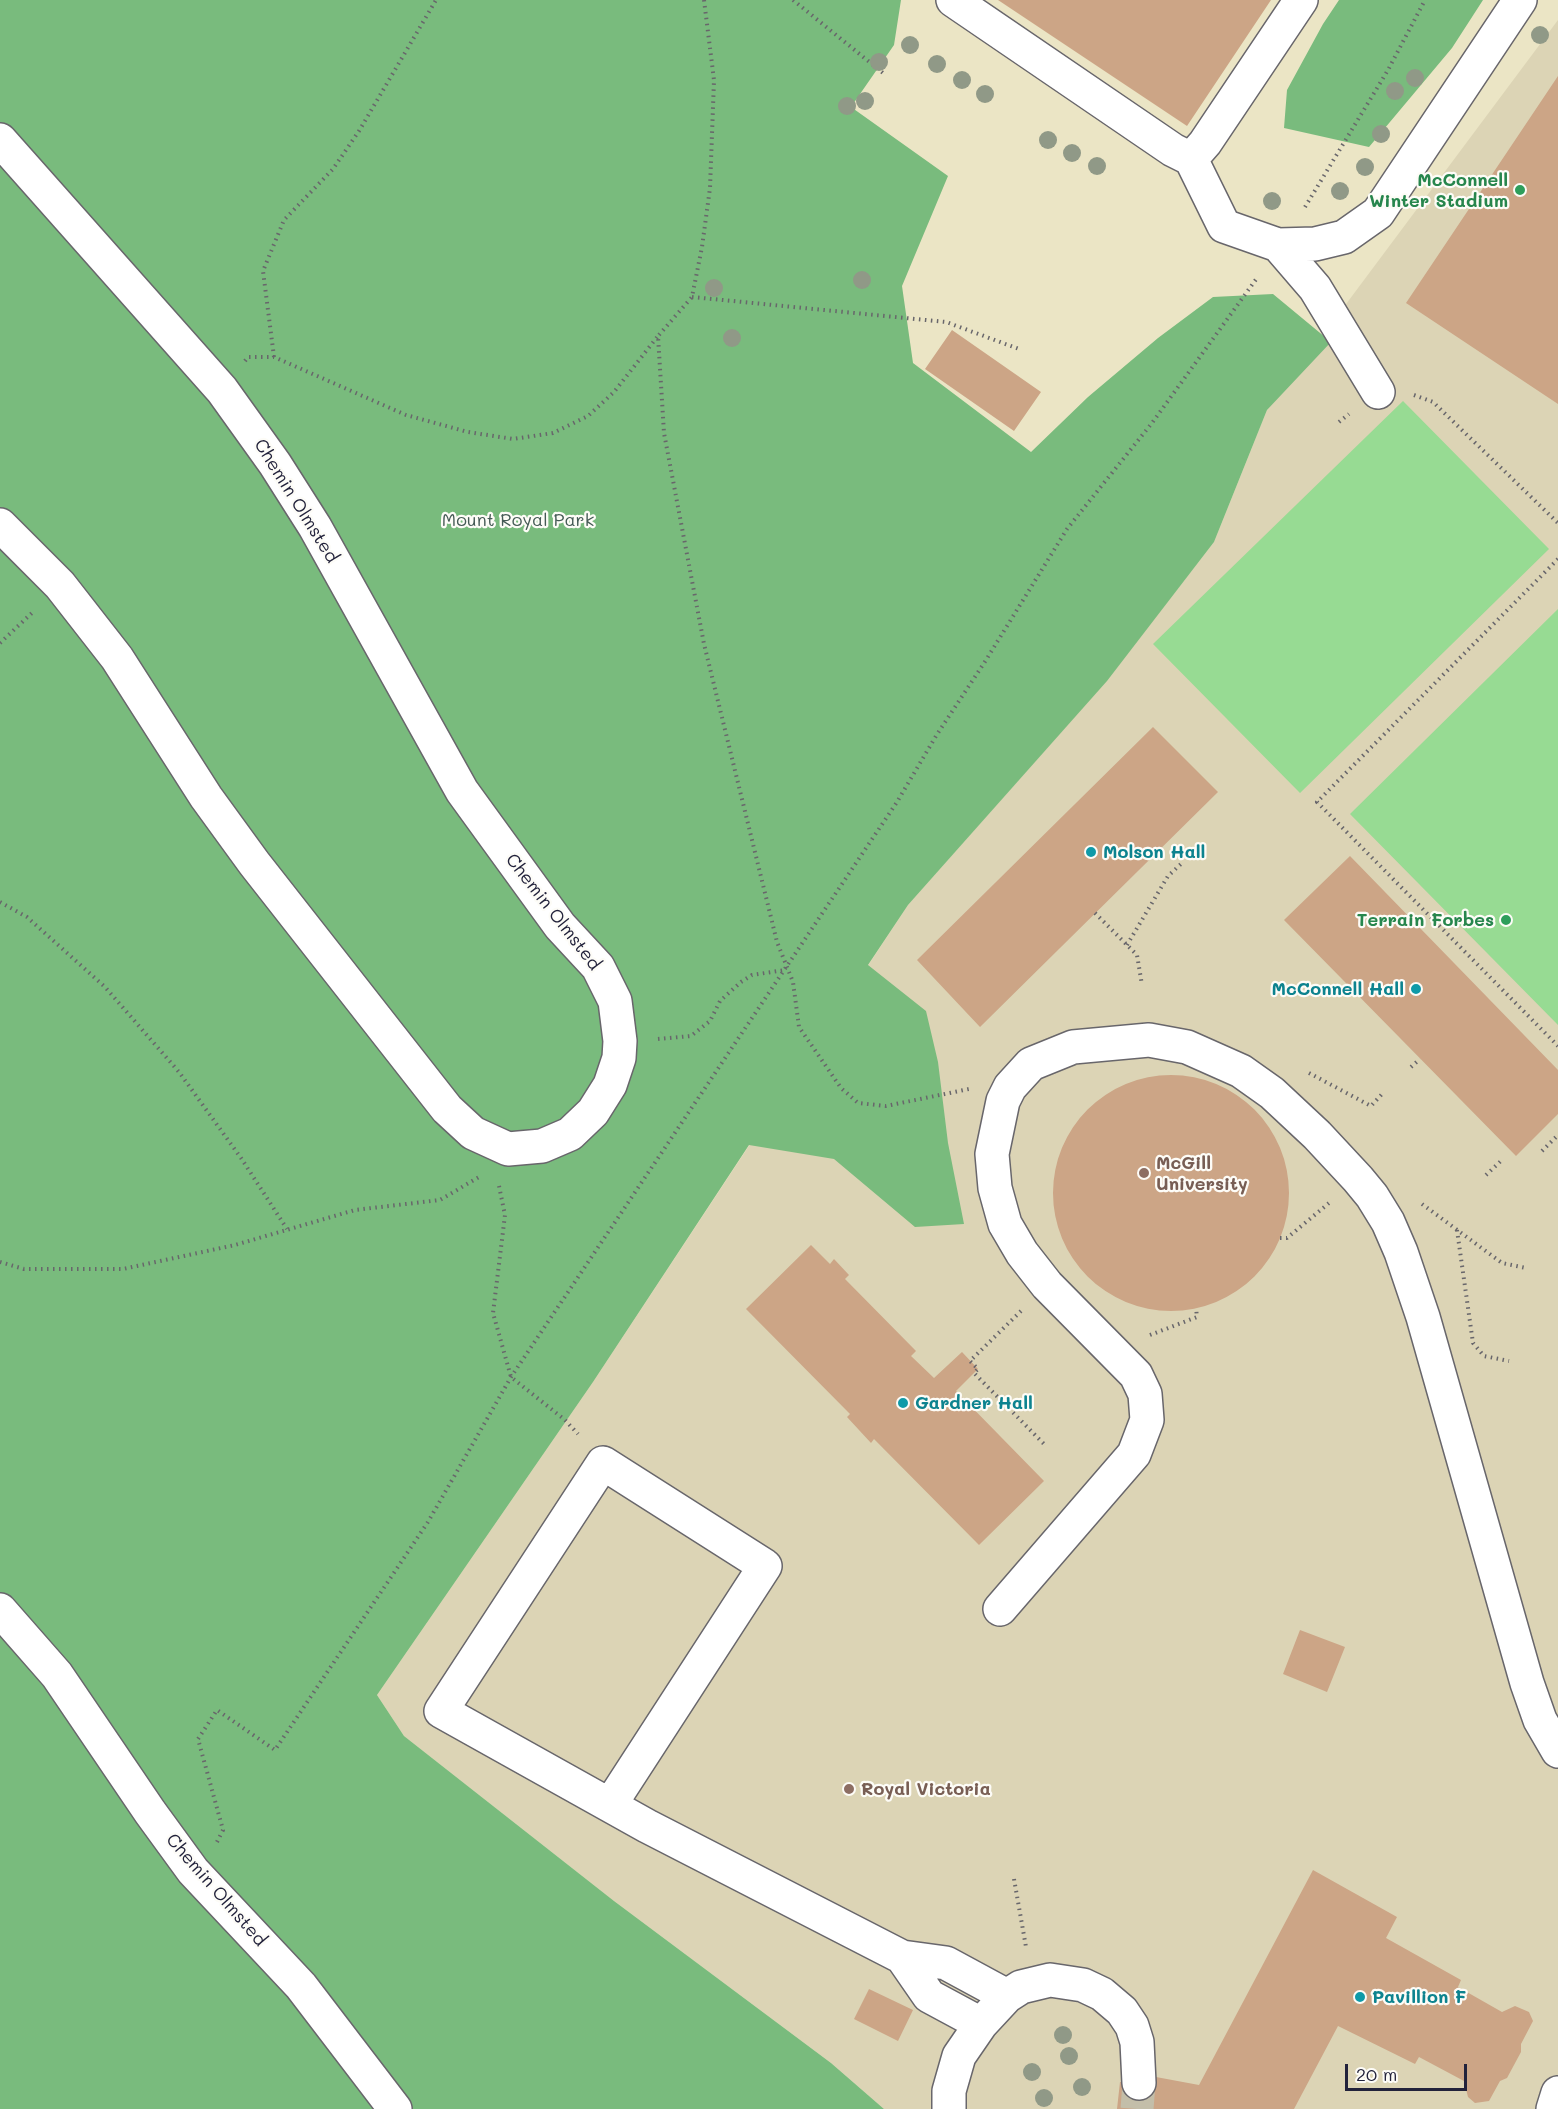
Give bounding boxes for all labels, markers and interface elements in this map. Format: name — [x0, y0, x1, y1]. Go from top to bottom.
place label: McConnell Winter Stadium — [1369, 169, 1508, 212]
marker: McConnell Winter Stadium — [1513, 183, 1527, 197]
street label: Chemin Olmsted — [249, 435, 343, 567]
park label: Mount Royal Park — [442, 509, 594, 531]
place label: Molson Hall — [1103, 841, 1205, 863]
marker: Molson Hall — [1084, 845, 1098, 859]
street label: Chemin Olmsted — [501, 849, 605, 975]
place label: Terrain Forbes — [1357, 909, 1494, 931]
marker: Terrain Forbes — [1499, 913, 1513, 927]
place label: McConnell Hall — [1272, 978, 1404, 1000]
marker: McConnell Hall — [1409, 982, 1423, 996]
place label: McGill University — [1156, 1152, 1248, 1194]
marker: McGill University — [1137, 1166, 1151, 1180]
place label: Gardner Hall — [915, 1392, 1033, 1414]
marker: Gardner Hall — [896, 1396, 910, 1410]
place label: Royal Victoria — [861, 1778, 991, 1800]
marker: Royal Victoria — [842, 1782, 856, 1796]
street label: Chemin Olmsted — [161, 1829, 271, 1951]
place label: Pavillion F — [1372, 1986, 1466, 2008]
marker: Pavillion F — [1353, 1990, 1367, 2004]
scale bar — [1348, 2052, 1470, 2090]
text: 20 m — [1356, 2062, 1397, 2086]

